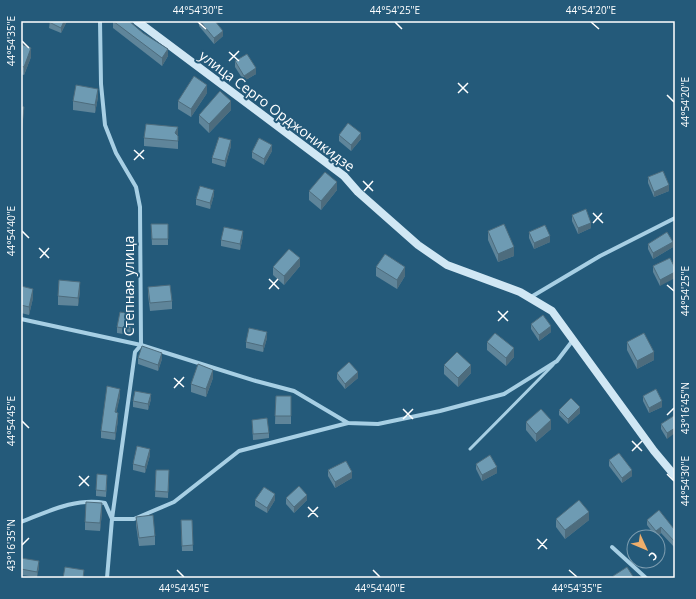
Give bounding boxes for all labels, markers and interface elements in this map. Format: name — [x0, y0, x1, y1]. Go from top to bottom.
text: 44°54'30"E — [173, 3, 223, 17]
text: 44°54'25"E — [370, 3, 420, 17]
text: 44°54'20"E — [566, 3, 616, 17]
text: 44°54'35"E — [4, 16, 18, 66]
street label: улица Серго Орджоникидзе — [196, 46, 359, 176]
text: 44°54'20"E — [678, 77, 692, 127]
text: 44°54'40"E — [4, 206, 18, 256]
street label: Степная улица — [119, 236, 138, 336]
text: 44°54'25"E — [678, 266, 692, 316]
text: 43°16'45"N — [678, 382, 692, 434]
text: 44°54'45"E — [4, 396, 18, 446]
text: 44°54'30"E — [678, 456, 692, 506]
text: 43°16'35"N — [4, 519, 18, 571]
north arrow — [626, 529, 666, 569]
text: С — [646, 549, 661, 564]
text: 44°54'45"E — [159, 581, 209, 595]
text: 44°54'40"E — [355, 581, 405, 595]
text: 44°54'35"E — [552, 581, 602, 595]

